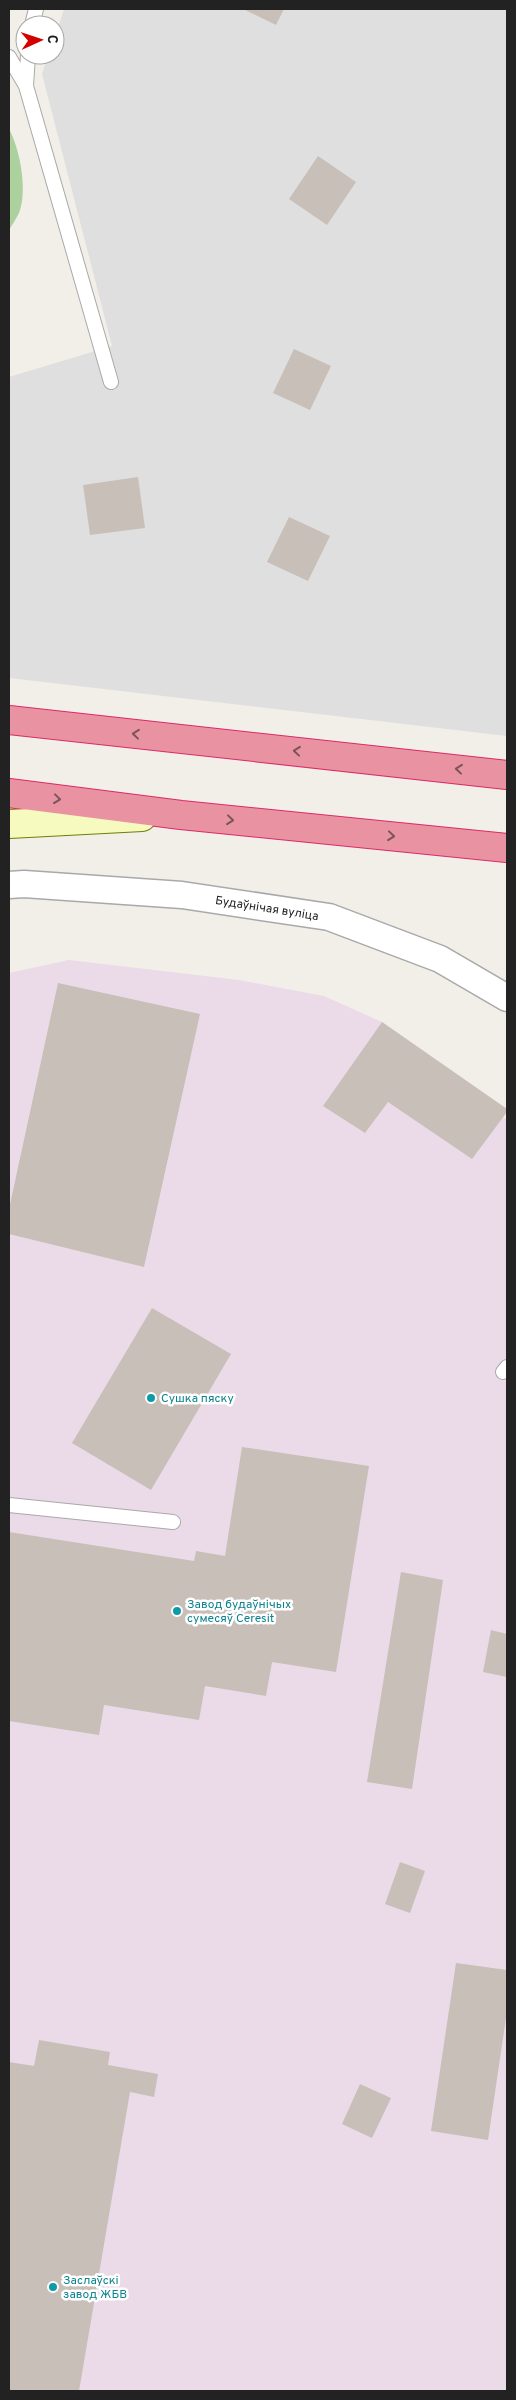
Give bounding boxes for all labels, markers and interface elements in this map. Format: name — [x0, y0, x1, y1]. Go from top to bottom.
north arrow — [15, 15, 65, 65]
text: С — [43, 34, 60, 44]
one-way arrow — [131, 729, 139, 740]
one-way arrow — [293, 746, 301, 757]
one-way arrow — [454, 764, 462, 775]
one-way arrow — [53, 793, 61, 804]
one-way arrow — [226, 814, 234, 825]
one-way arrow — [388, 830, 396, 841]
street label: Будаўнічая вуліца — [214, 893, 320, 925]
place label: Сушка пяску — [161, 1391, 234, 1407]
marker: Сушка пяску — [145, 1392, 157, 1404]
place label: Завод будаўнічых сумесяў Ceresit — [187, 1597, 291, 1627]
marker: Завод будаўнічых сумесяў Ceresit — [171, 1605, 183, 1617]
place label: Заслаўскі завод ЖБВ — [63, 2273, 127, 2303]
marker: Заслаўскі завод ЖБВ — [47, 2281, 59, 2293]

